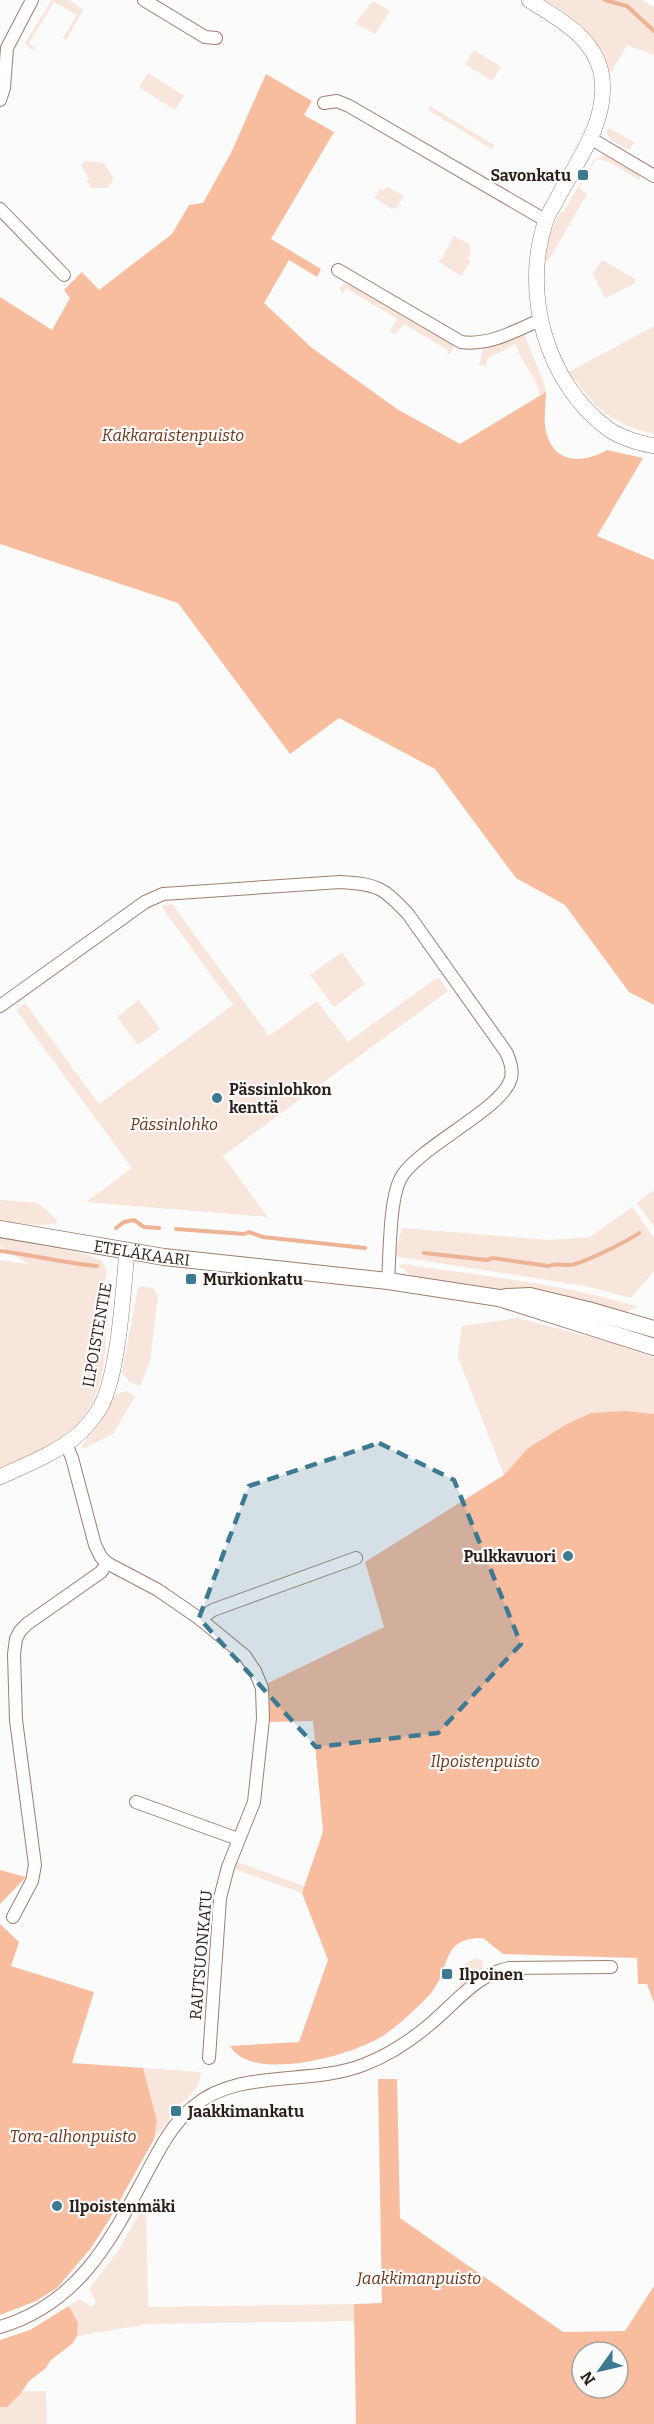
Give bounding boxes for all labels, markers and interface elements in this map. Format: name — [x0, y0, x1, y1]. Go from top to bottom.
place label: Savonkatu — [490, 166, 571, 185]
marker: Savonkatu — [576, 168, 590, 182]
park label: Kakkaraistenpuisto — [102, 426, 244, 445]
place label: Pässinlohkon kenttä — [229, 1080, 332, 1117]
marker: Pässinlohkon kenttä — [210, 1091, 224, 1105]
park label: Pässinlohko — [130, 1115, 218, 1134]
street label: ETELÄKAARI — [92, 1236, 191, 1269]
place label: Murkionkatu — [203, 1270, 303, 1289]
marker: Murkionkatu — [184, 1272, 198, 1286]
street label: ILPOISTENTIE — [78, 1281, 116, 1389]
place label: Pulkkavuori — [463, 1547, 556, 1566]
marker: Pulkkavuori — [561, 1549, 575, 1563]
park label: Ilpoistenpuisto — [430, 1752, 540, 1771]
street label: RAUTSUONKATU — [186, 1889, 216, 2021]
place label: Ilpoinen — [459, 1965, 524, 1984]
marker: Ilpoinen — [440, 1967, 454, 1981]
place label: Jaakkimankatu — [187, 2102, 304, 2121]
marker: Jaakkimankatu — [169, 2104, 183, 2118]
park label: Tora-alhonpuisto — [10, 2127, 136, 2146]
place label: Ilpoistenmäki — [69, 2197, 175, 2216]
marker: Ilpoistenmäki — [50, 2199, 64, 2213]
park label: Jaakkimanpuisto — [355, 2269, 481, 2288]
north arrow — [570, 2340, 630, 2400]
text: N — [577, 2368, 599, 2389]

